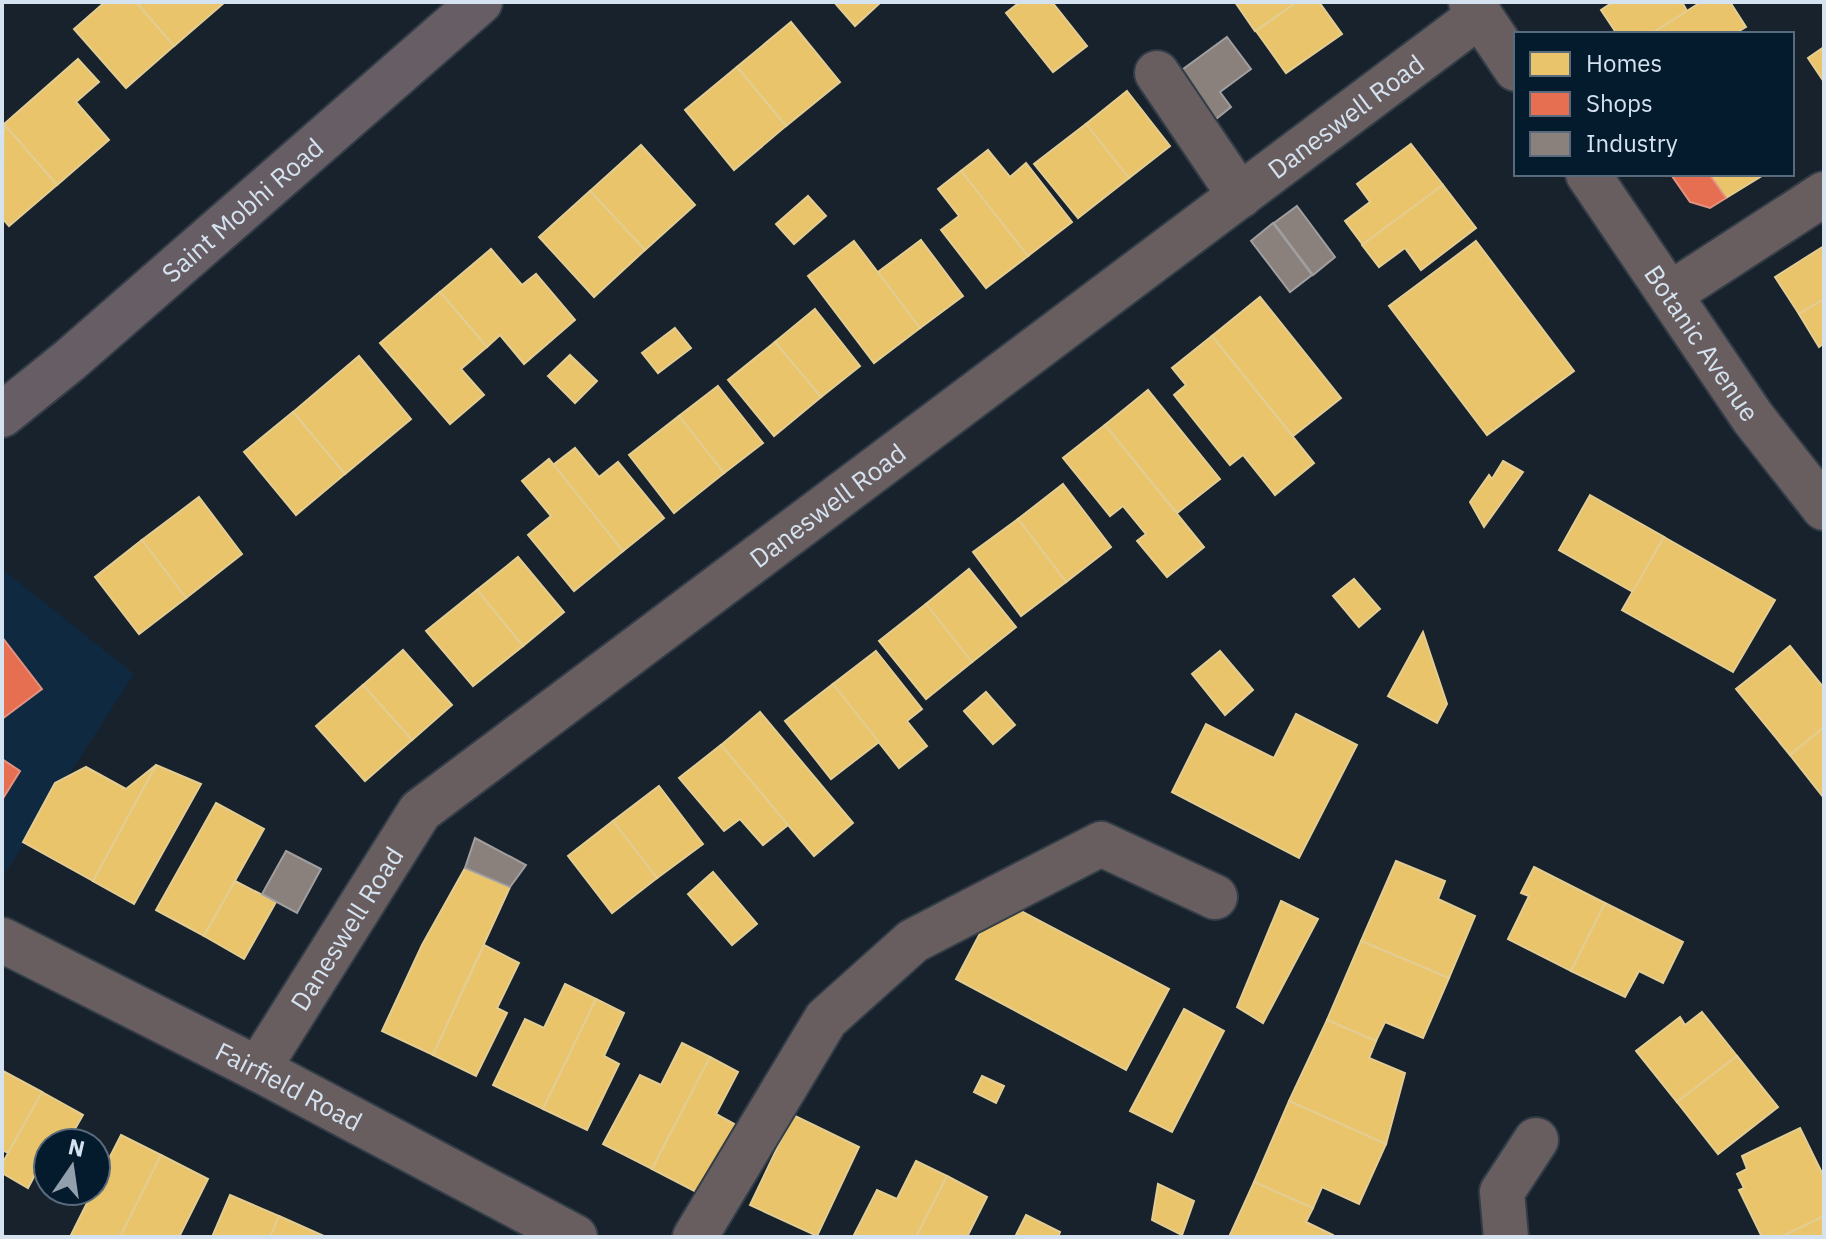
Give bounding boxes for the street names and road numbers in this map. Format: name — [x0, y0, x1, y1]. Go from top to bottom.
street label: Daneswell Road — [1261, 46, 1430, 186]
street label: Saint Mobhi Road — [154, 130, 330, 289]
street label: Botanic Avenue — [1637, 258, 1767, 428]
street label: Daneswell Road — [742, 435, 912, 575]
street label: Daneswell Road — [282, 840, 410, 1017]
street label: Fairfield Road — [210, 1034, 368, 1138]

